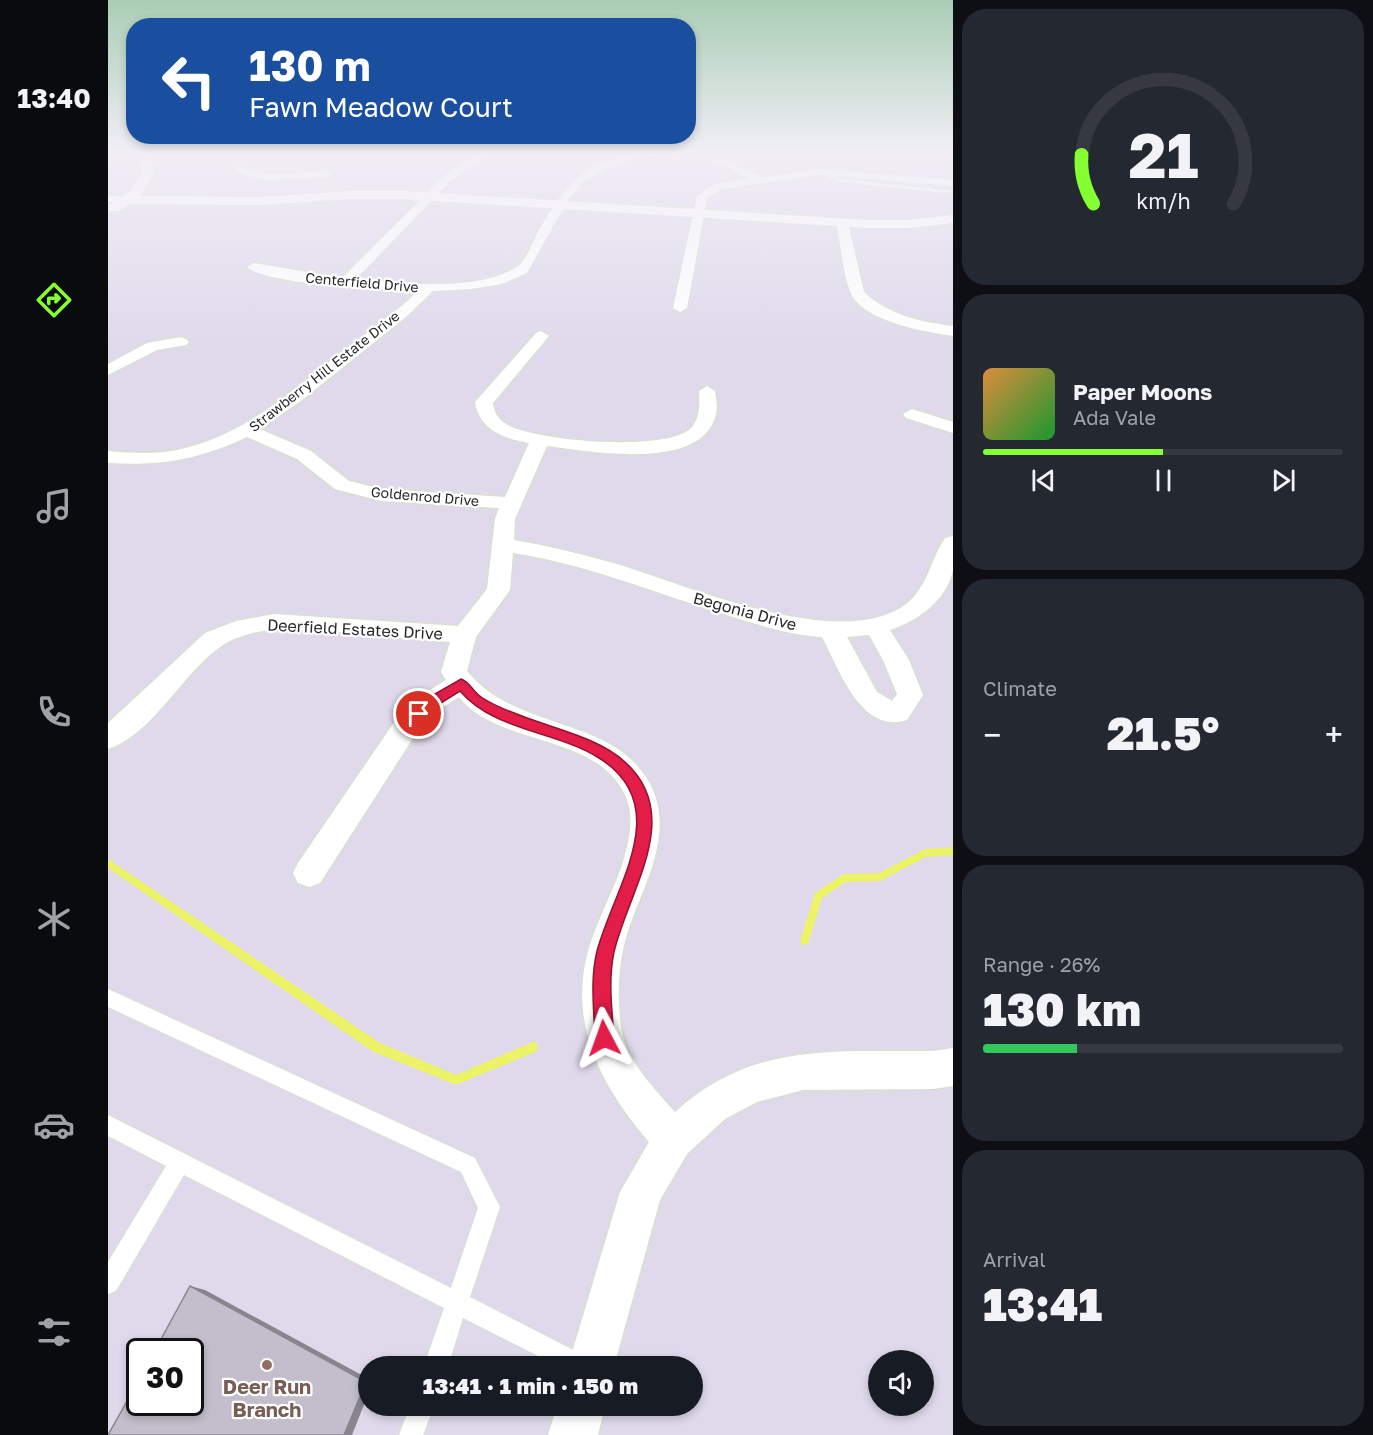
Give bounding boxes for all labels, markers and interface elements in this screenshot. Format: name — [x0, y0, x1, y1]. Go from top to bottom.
text: 130 m — [249, 40, 371, 90]
icon: left — [150, 42, 228, 120]
text: 13:40 — [17, 82, 91, 114]
text: Fawn Meadow Court — [249, 91, 513, 123]
text: 21 — [1128, 117, 1198, 192]
text: km/h — [1136, 188, 1190, 214]
street label: Centerfield Drive — [305, 269, 419, 295]
icon: directions — [33, 279, 75, 321]
street label: Strawberry Hill Estate Drive — [245, 307, 403, 435]
text: Paper Moons — [1073, 378, 1212, 405]
text: Ada Vale — [1073, 405, 1156, 429]
icon: previous — [1027, 464, 1060, 497]
icon: pause — [1147, 464, 1180, 497]
icon: next — [1267, 464, 1300, 497]
street label: Goldenrod Drive — [370, 483, 480, 509]
icon: music — [33, 485, 75, 527]
street label: Begonia Drive — [691, 588, 799, 634]
street label: Deerfield Estates Drive — [267, 614, 443, 644]
text: Climate — [983, 676, 1057, 700]
pin — [393, 688, 444, 739]
icon: phone — [33, 691, 75, 733]
icon: arrive — [402, 697, 435, 730]
text: 21.5° — [1107, 706, 1219, 760]
text: − — [983, 715, 1001, 754]
text: + — [1325, 715, 1343, 754]
icon: climate — [33, 898, 75, 940]
text: Range · 26% — [983, 952, 1100, 976]
text: 130 km — [983, 982, 1141, 1036]
position arrow — [572, 1006, 636, 1070]
icon: car — [33, 1104, 75, 1146]
text: Arrival — [983, 1247, 1046, 1271]
text: 13:41 — [983, 1277, 1102, 1331]
icon: filters — [33, 1311, 75, 1353]
speed limit sign: 30 — [126, 1338, 204, 1416]
map controls — [868, 1350, 934, 1416]
button: sound — [868, 1350, 934, 1416]
marker: Deer Run Branch — [260, 1358, 274, 1372]
text: 13:41 · 1 min · 150 m — [423, 1372, 638, 1399]
place label: Deer Run Branch — [223, 1374, 311, 1421]

